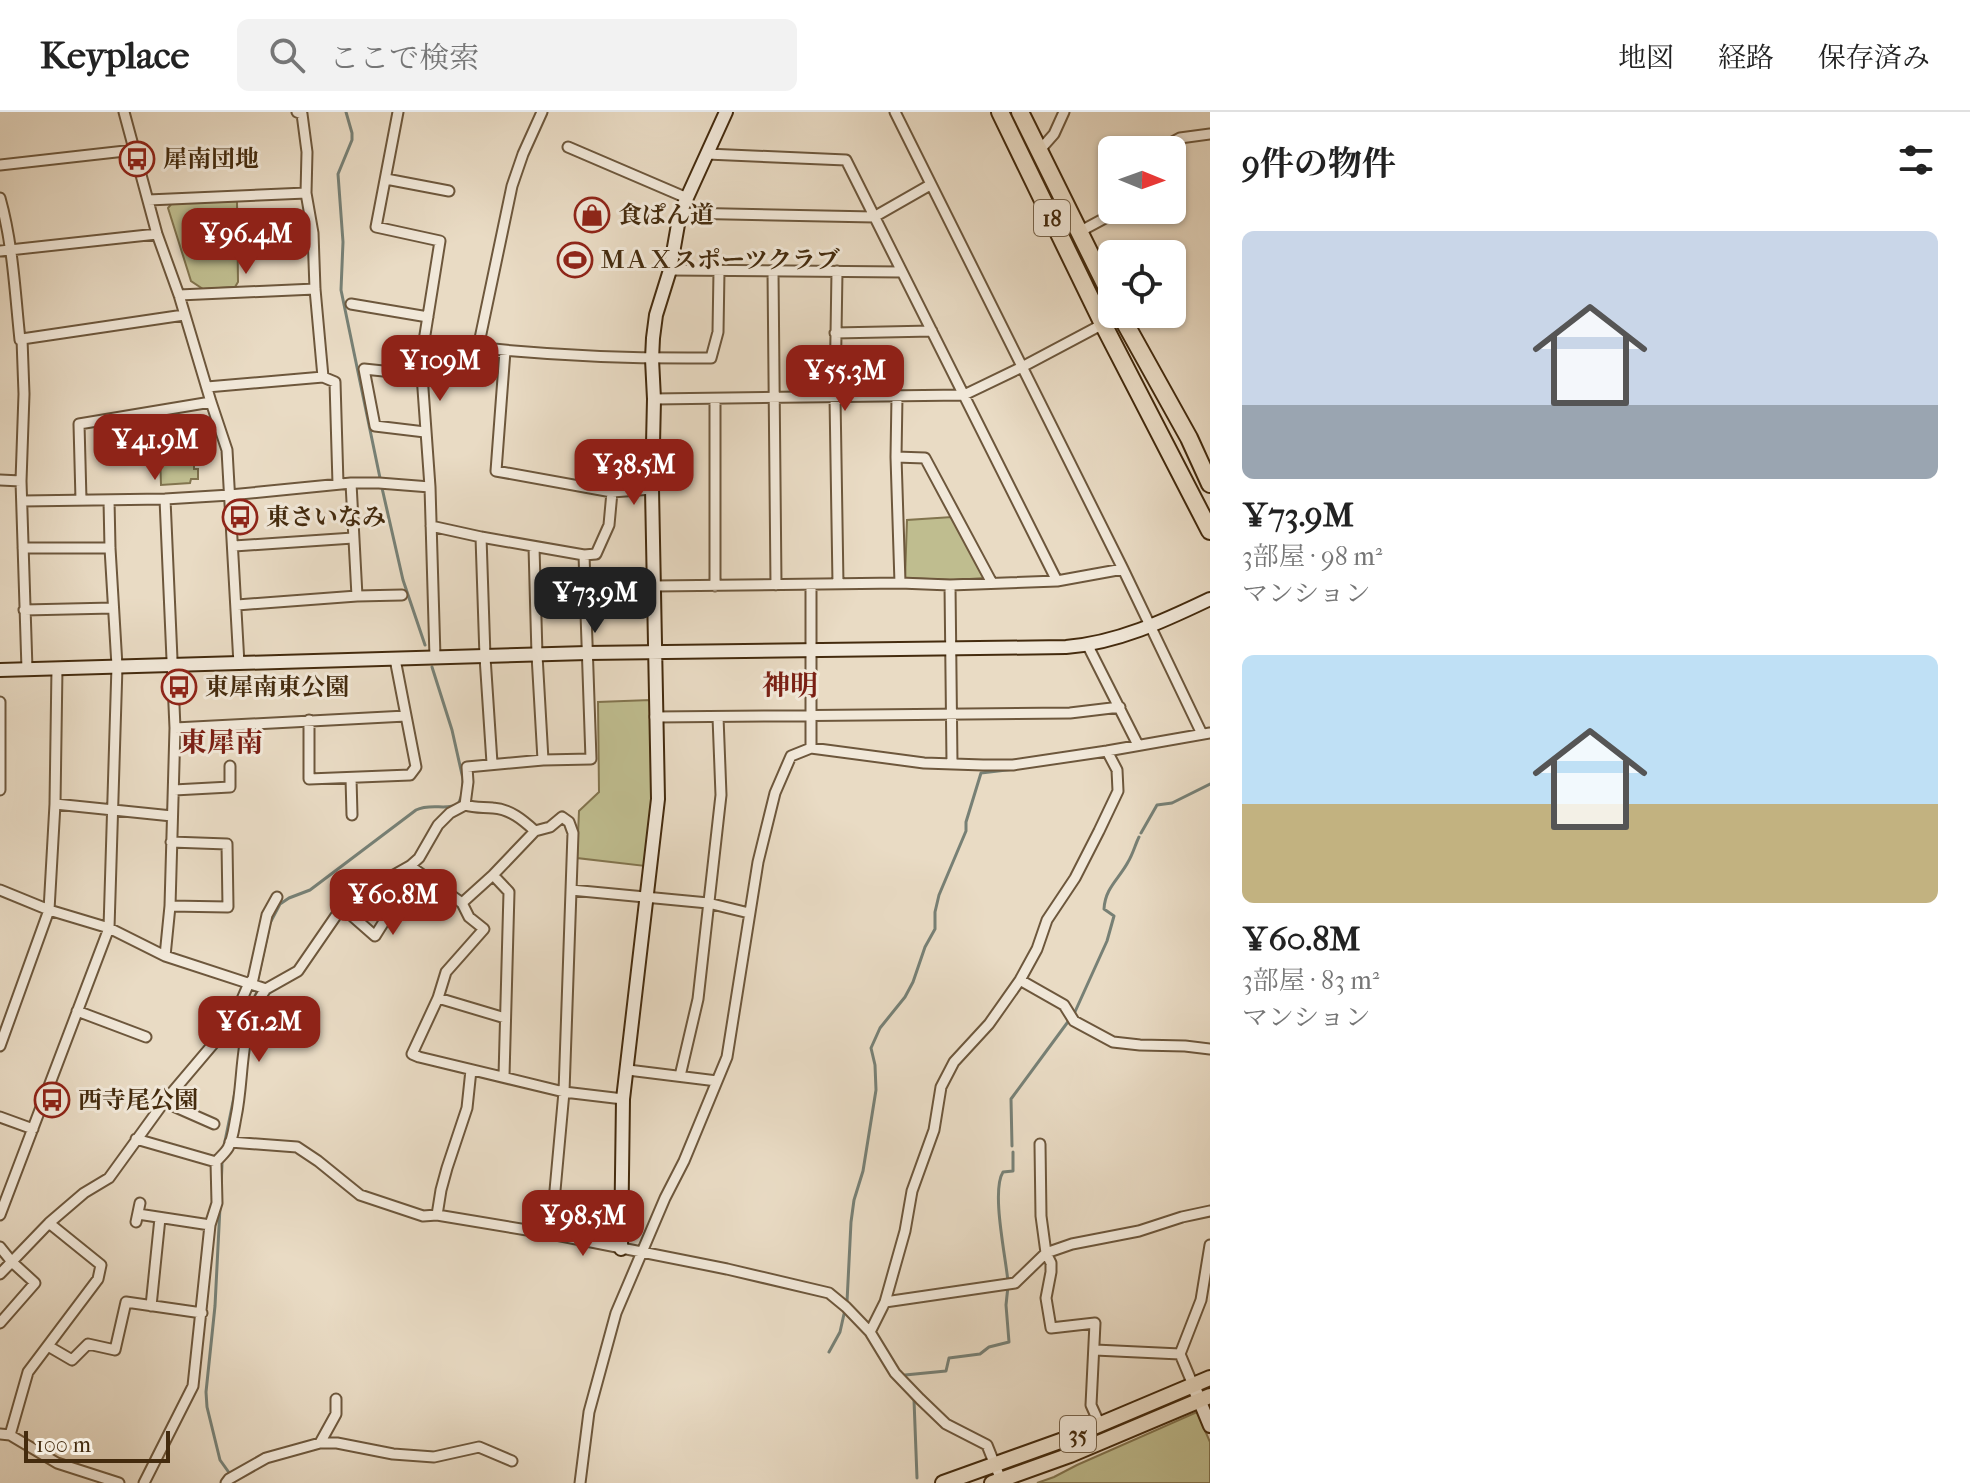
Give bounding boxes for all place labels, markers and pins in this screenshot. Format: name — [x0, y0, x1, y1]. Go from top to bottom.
bus stop icon: 犀南団地 — [118, 140, 156, 178]
place label: 犀南団地 — [163, 145, 259, 173]
shop icon: 食ぱん道 — [573, 196, 611, 234]
place label: 食ぱん道 — [618, 201, 714, 229]
pin: ¥96.4M — [181, 208, 311, 276]
sports icon: ＭＡＸスポーツクラブ — [556, 241, 594, 279]
place label: ＭＡＸスポーツクラブ — [601, 246, 840, 274]
pin: ¥109M — [384, 335, 496, 403]
pin: ¥55.3M — [780, 345, 910, 413]
pin: ¥41.9M — [90, 414, 220, 482]
pin: ¥38.5M — [569, 439, 699, 507]
bus stop icon: 東さいなみ — [221, 498, 259, 536]
place label: 東さいなみ — [266, 503, 386, 531]
pin: ¥73.9M — [530, 567, 660, 635]
bus stop icon: 東犀南東公園 — [160, 668, 198, 706]
place label: 東犀南東公園 — [205, 673, 349, 701]
pin: ¥60.8M — [328, 869, 458, 937]
pin: ¥61.2M — [194, 996, 324, 1064]
bus stop icon: 西寺尾公園 — [33, 1081, 71, 1119]
place label: 西寺尾公園 — [78, 1086, 198, 1114]
pin: ¥98.5M — [518, 1190, 648, 1258]

